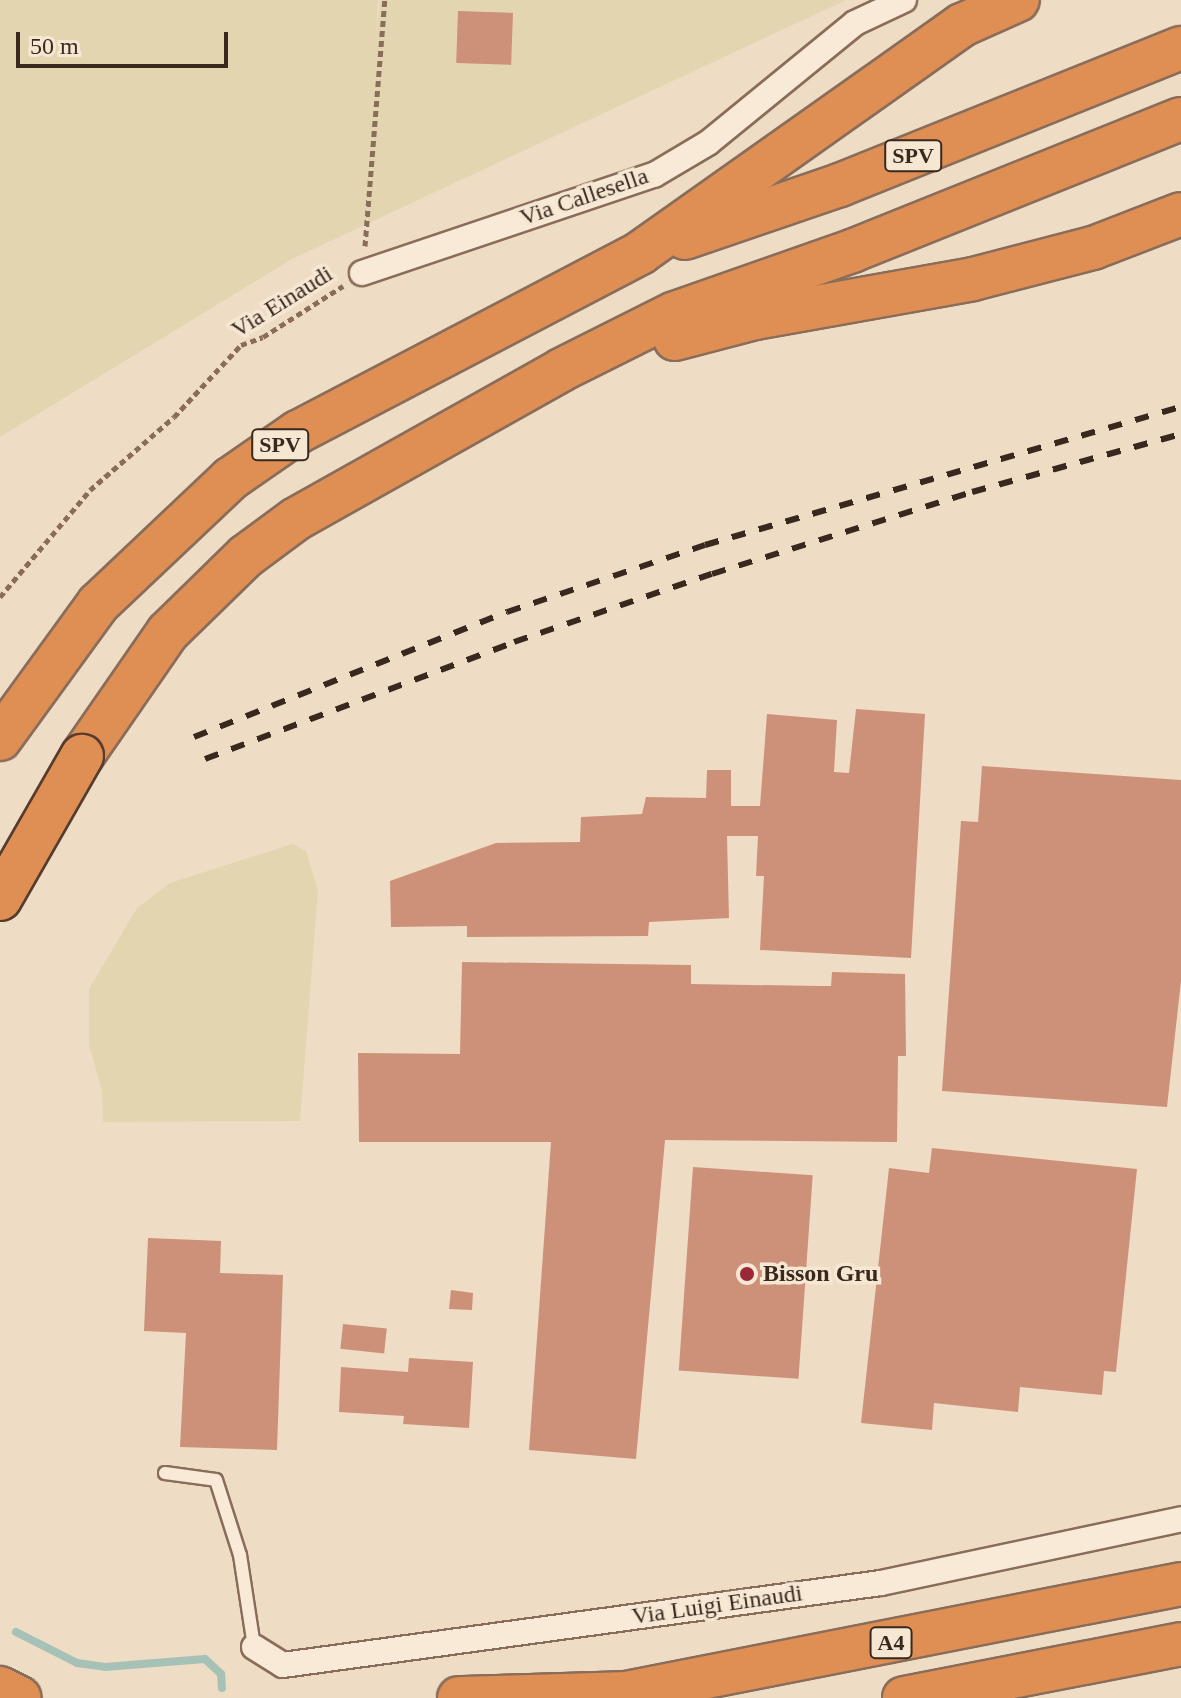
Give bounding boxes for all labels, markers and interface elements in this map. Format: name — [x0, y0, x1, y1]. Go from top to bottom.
scale bar — [20, 16, 232, 66]
text: 50 m — [30, 33, 79, 59]
road number: SPV — [883, 138, 943, 174]
street label: Via Callesella — [516, 162, 652, 232]
street label: Via Einaudi — [226, 260, 338, 344]
road number: SPV — [250, 427, 310, 463]
place label: Bisson Gru — [763, 1260, 878, 1288]
marker: Bisson Gru — [738, 1265, 756, 1283]
street label: Via Luigi Einaudi — [630, 1579, 804, 1631]
road number: A4 — [869, 1625, 913, 1661]

